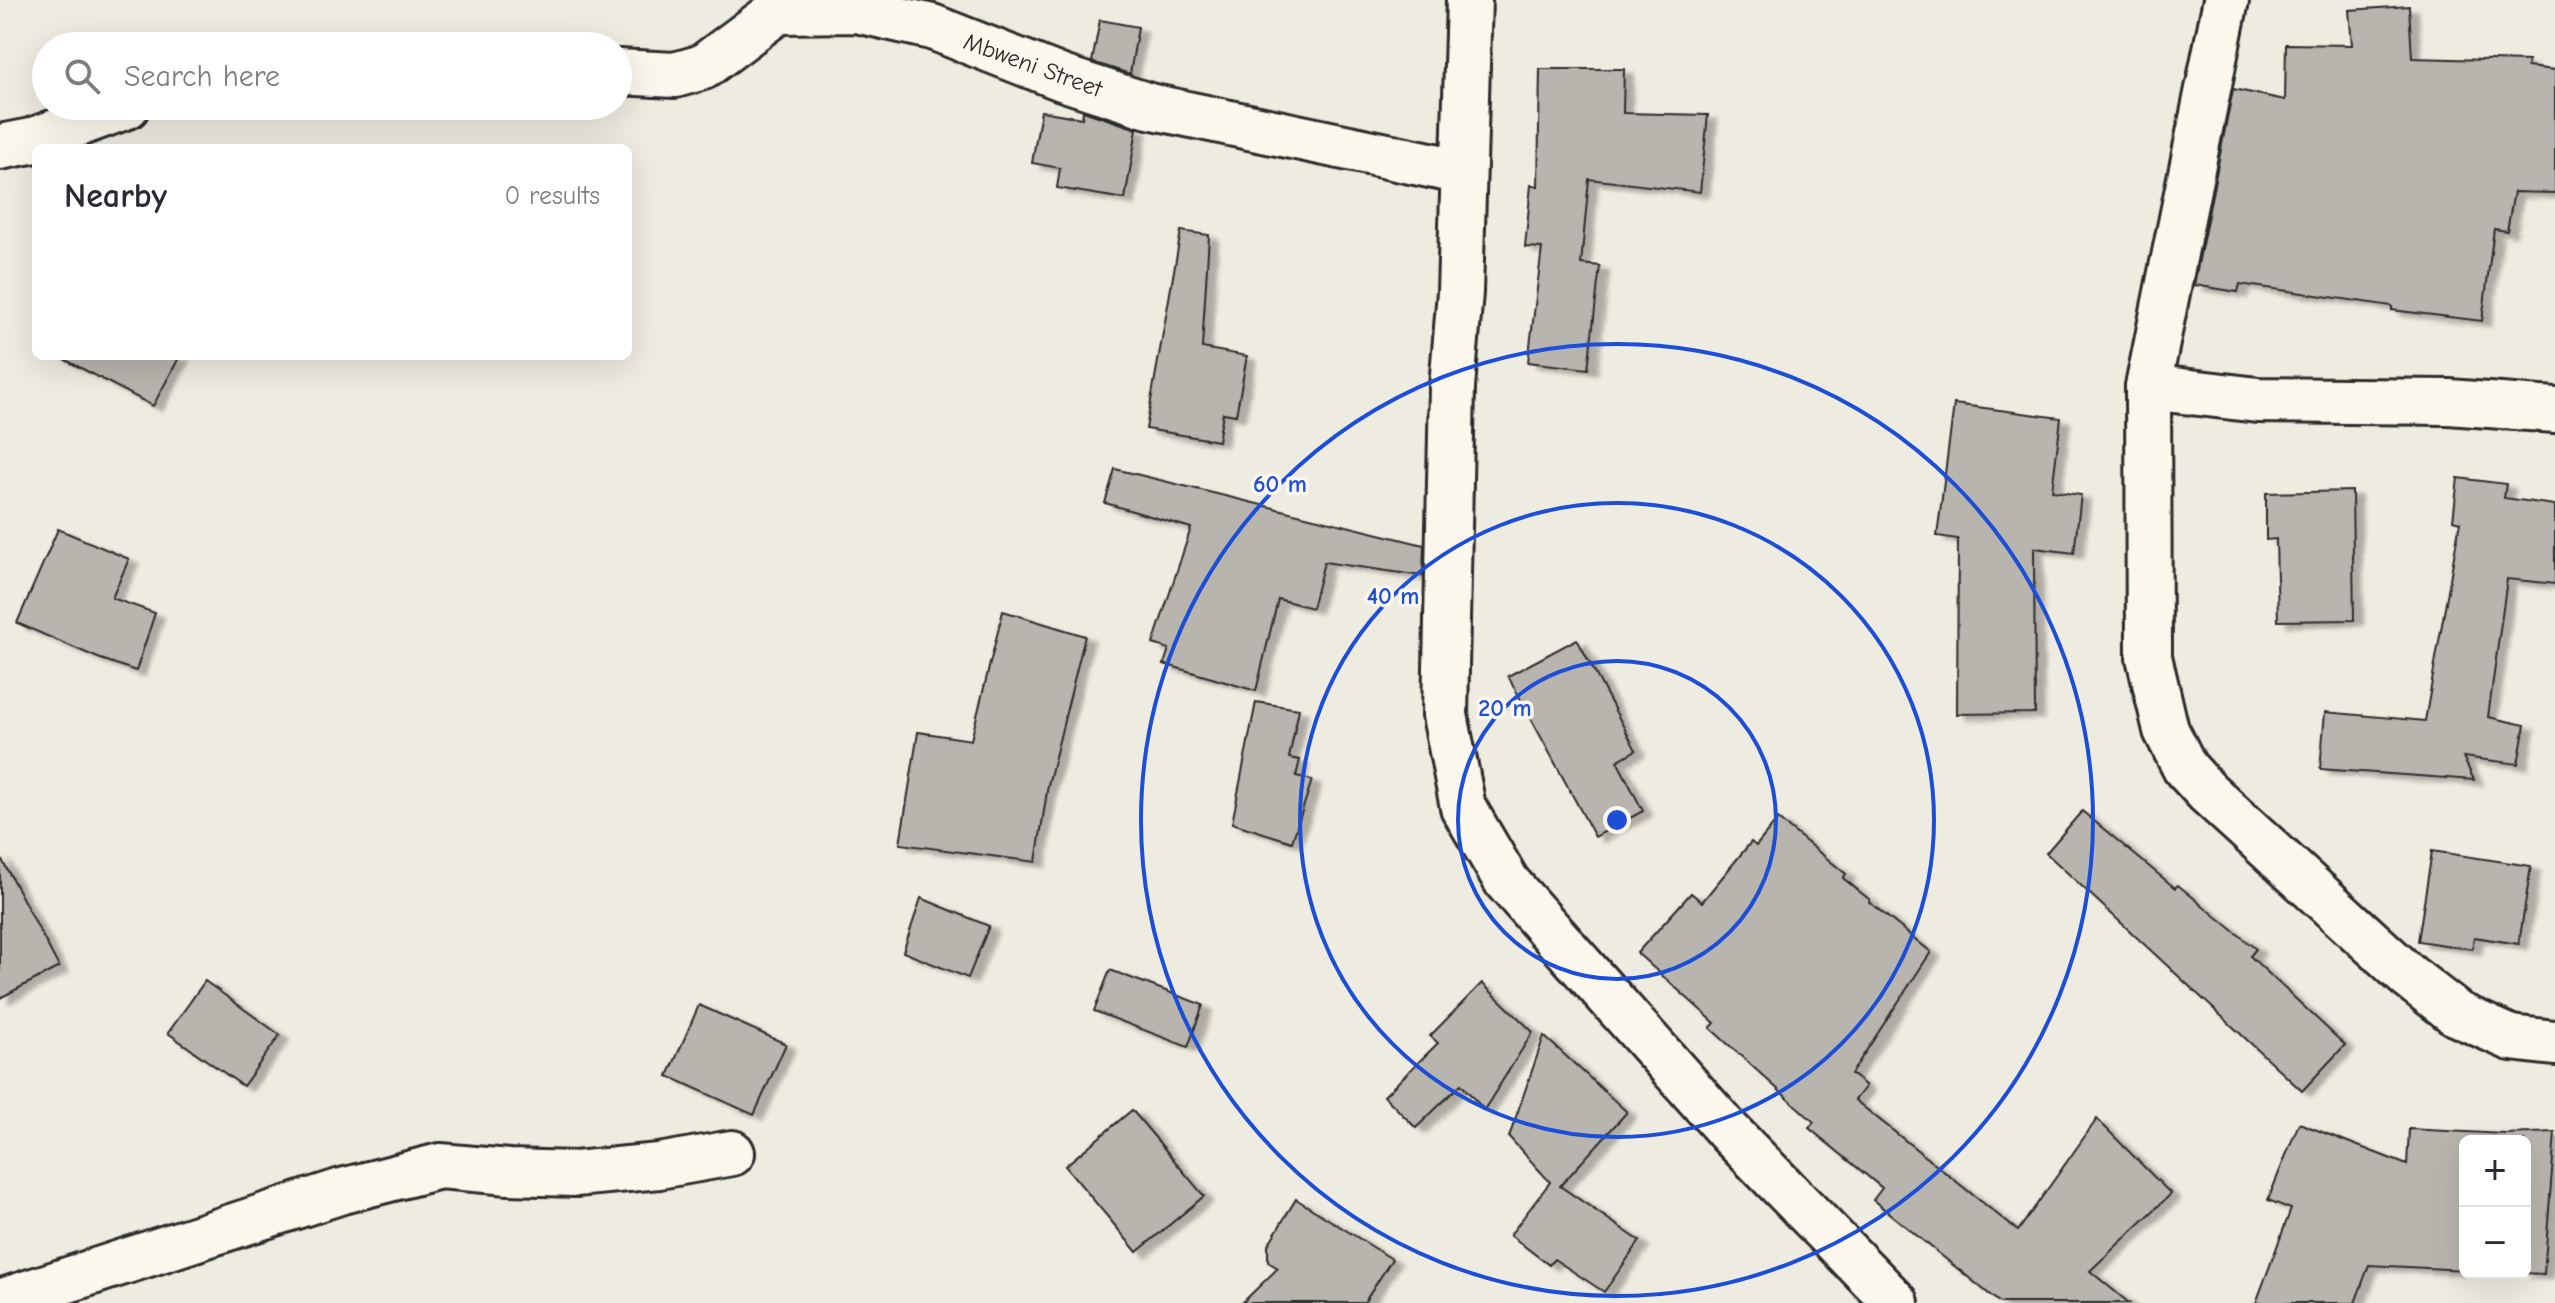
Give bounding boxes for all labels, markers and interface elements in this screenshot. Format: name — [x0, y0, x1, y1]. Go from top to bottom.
street label: Mbweni Street — [960, 27, 1107, 103]
search box — [32, 32, 632, 120]
icon: search — [60, 54, 104, 98]
text: Search here — [124, 59, 280, 94]
text: Nearby — [64, 176, 167, 216]
text: 0 results — [505, 181, 600, 211]
text: 60 m — [1253, 470, 1307, 498]
text: 40 m — [1367, 582, 1419, 610]
text: 20 m — [1478, 694, 1532, 722]
centre of rings — [1603, 806, 1631, 834]
map controls — [2459, 1135, 2531, 1279]
button: + — [2459, 1135, 2531, 1207]
button: − — [2459, 1207, 2531, 1279]

